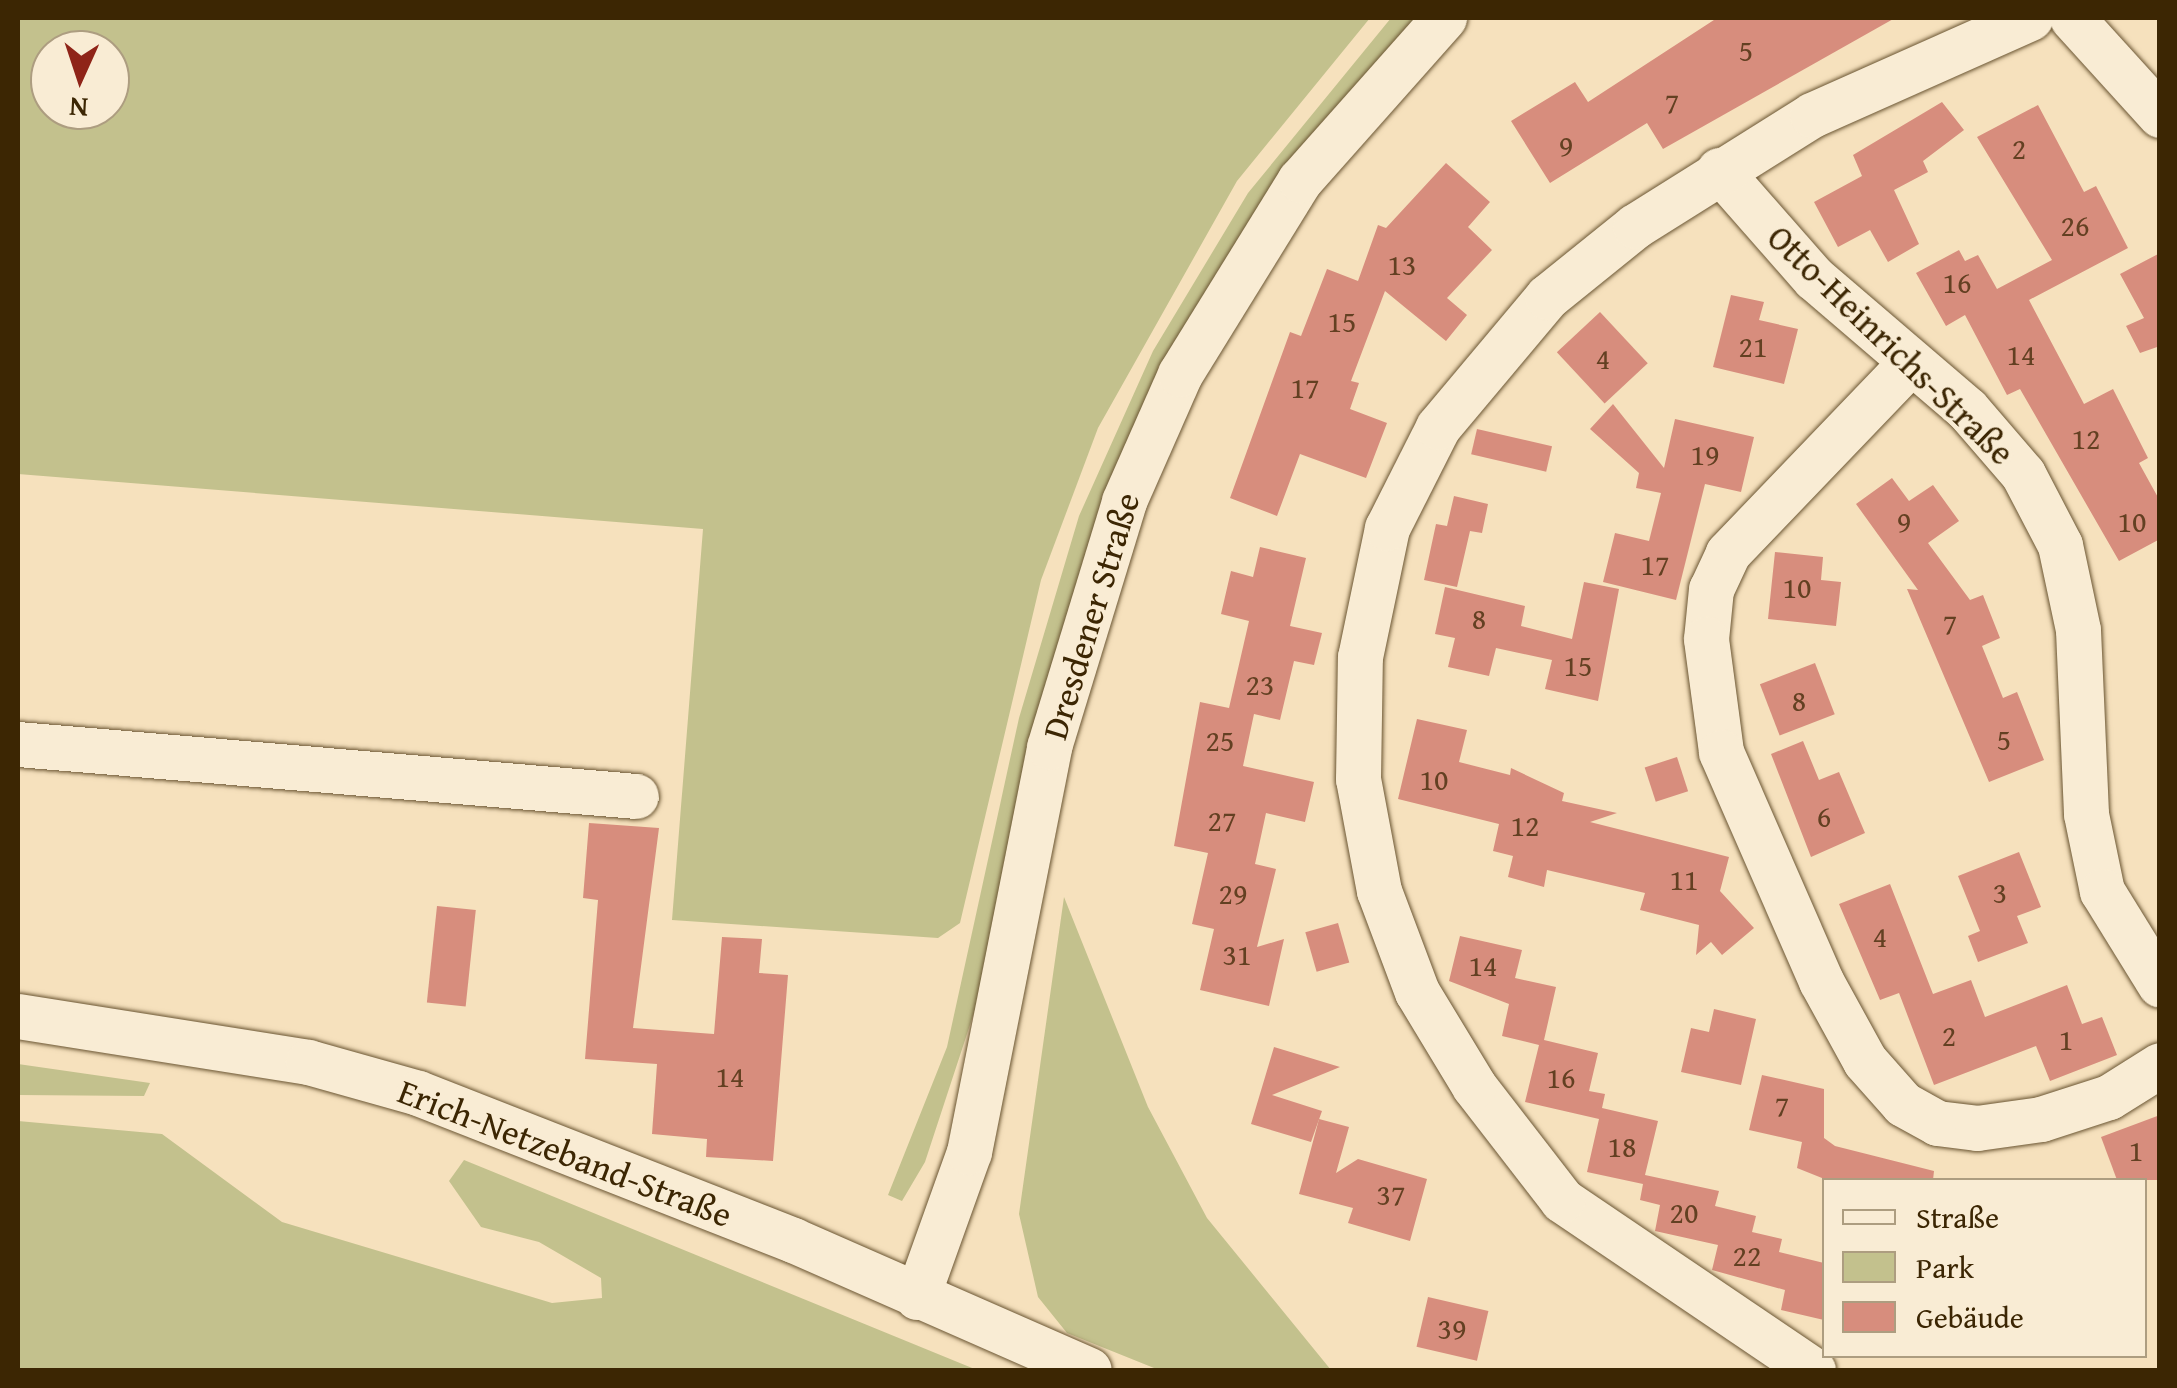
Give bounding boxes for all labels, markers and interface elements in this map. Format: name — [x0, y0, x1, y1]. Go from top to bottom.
north arrow — [30, 30, 130, 130]
house number: 5 — [1739, 32, 1753, 68]
house number: 7 — [1665, 84, 1679, 120]
text: N — [68, 87, 89, 129]
house number: 9 — [1559, 127, 1573, 163]
house number: 2 — [2012, 130, 2026, 166]
house number: 26 — [2061, 207, 2089, 243]
street label: Otto-Heinrichs-Straße — [1759, 216, 2023, 474]
house number: 13 — [1388, 246, 1416, 282]
house number: 16 — [1943, 264, 1971, 300]
house number: 15 — [1328, 303, 1356, 339]
house number: 21 — [1739, 328, 1767, 364]
house number: 14 — [2007, 336, 2035, 372]
house number: 4 — [1596, 340, 1610, 376]
house number: 17 — [1291, 369, 1319, 405]
house number: 12 — [2072, 420, 2100, 456]
house number: 19 — [1691, 436, 1719, 472]
street label: Dresdener Straße — [1034, 488, 1148, 744]
house number: 9 — [1897, 503, 1911, 539]
house number: 10 — [2118, 503, 2146, 539]
house number: 17 — [1641, 546, 1669, 582]
house number: 10 — [1783, 569, 1811, 605]
house number: 8 — [1472, 600, 1486, 636]
house number: 7 — [1943, 605, 1957, 641]
house number: 15 — [1564, 647, 1592, 683]
house number: 23 — [1246, 666, 1274, 702]
house number: 8 — [1792, 682, 1806, 718]
house number: 5 — [1997, 721, 2011, 757]
house number: 25 — [1206, 722, 1234, 758]
house number: 10 — [1420, 761, 1448, 797]
house number: 6 — [1817, 798, 1831, 834]
house number: 27 — [1208, 802, 1236, 838]
house number: 12 — [1511, 807, 1539, 843]
house number: 11 — [1670, 861, 1698, 897]
house number: 3 — [1993, 874, 2007, 910]
house number: 29 — [1219, 875, 1247, 911]
house number: 4 — [1873, 918, 1887, 954]
house number: 31 — [1223, 936, 1251, 972]
house number: 14 — [1469, 947, 1497, 983]
house number: 2 — [1942, 1017, 1956, 1053]
house number: 1 — [2059, 1021, 2073, 1057]
house number: 14 — [716, 1058, 744, 1094]
house number: 16 — [1547, 1059, 1575, 1095]
street label: Erich-Netzeband-Straße — [392, 1070, 738, 1236]
house number: 7 — [1775, 1087, 1789, 1123]
house number: 18 — [1608, 1128, 1636, 1164]
house number: 1 — [2129, 1132, 2143, 1168]
house number: 37 — [1377, 1176, 1405, 1212]
legend — [1822, 1178, 2147, 1358]
house number: 20 — [1670, 1194, 1698, 1230]
text: Straße — [1916, 1195, 1999, 1239]
house number: 22 — [1733, 1237, 1761, 1273]
text: Park — [1916, 1245, 1974, 1289]
text: Gebäude — [1916, 1295, 2024, 1339]
house number: 39 — [1438, 1310, 1466, 1346]

